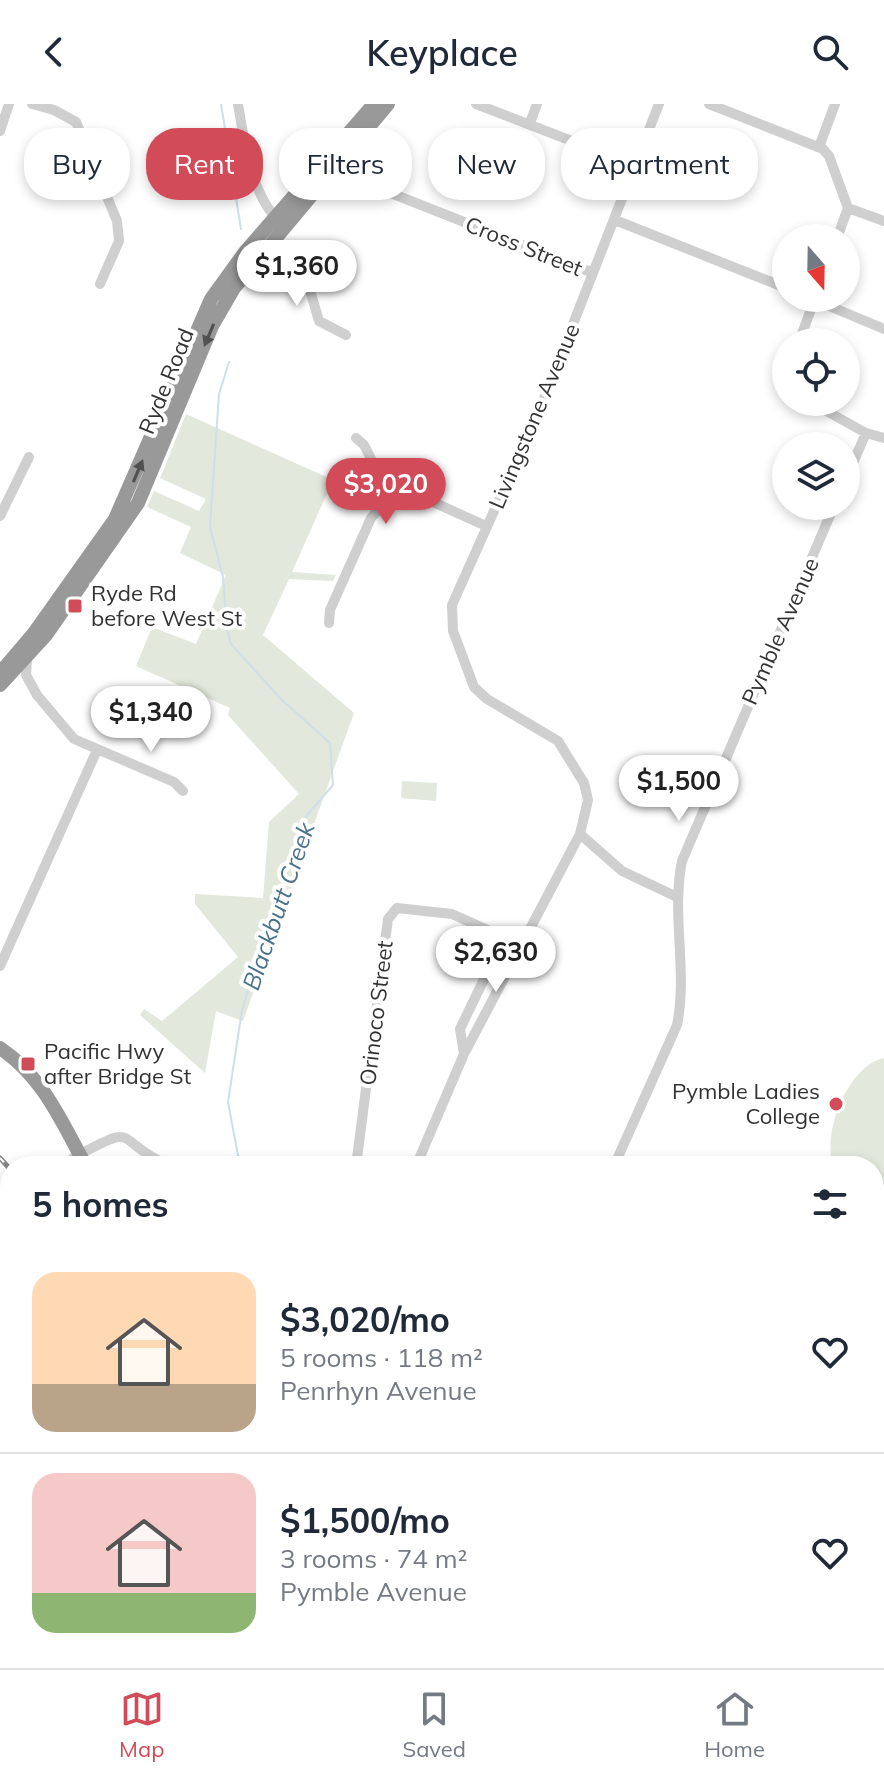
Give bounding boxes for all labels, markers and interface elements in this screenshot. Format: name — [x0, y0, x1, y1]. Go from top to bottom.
icon: back — [32, 30, 76, 74]
text: Keyplace — [366, 30, 518, 75]
icon: search — [808, 30, 852, 74]
chip: Buy — [24, 128, 130, 200]
chip: Rent — [146, 128, 263, 200]
chip: Filters — [279, 128, 412, 200]
chip: New — [428, 128, 545, 200]
chip: Apartment — [561, 128, 758, 200]
street label: Cross Street — [461, 210, 587, 282]
north arrow — [772, 224, 860, 312]
map controls — [772, 224, 860, 520]
pin: $1,360 — [232, 240, 362, 308]
text: $1,360 — [255, 249, 339, 282]
street label: Livingstone Avenue — [482, 319, 586, 513]
street label: Ryde Road — [132, 324, 200, 438]
one-way arrow — [202, 324, 215, 347]
button: locate — [772, 328, 860, 416]
button: layers — [772, 432, 860, 520]
pin: $3,020 — [321, 458, 451, 526]
one-way arrow — [132, 459, 145, 482]
text: $3,020 — [344, 467, 428, 500]
street label: Pymble Avenue — [735, 553, 825, 709]
place label: Ryde Rd before West St — [91, 579, 242, 632]
marker: Ryde Rd before West St — [66, 597, 84, 615]
pin: $1,340 — [86, 686, 216, 754]
text: $1,340 — [109, 695, 193, 728]
pin: $1,500 — [614, 755, 744, 823]
text: $1,500 — [637, 764, 721, 797]
water label: Blackbutt Creek — [235, 818, 321, 994]
pin: $2,630 — [431, 926, 561, 994]
text: $2,630 — [454, 935, 538, 968]
street label: Orinoco Street — [353, 939, 399, 1087]
place label: Pacific Hwy after Bridge St — [44, 1037, 191, 1090]
marker: Pacific Hwy after Bridge St — [19, 1055, 37, 1073]
place label: Pymble Ladies College — [672, 1077, 820, 1130]
marker: Pymble Ladies College — [827, 1095, 845, 1113]
icon: filters — [808, 1182, 852, 1226]
text: 5 homes — [32, 1183, 169, 1226]
text: $3,020/mo — [280, 1298, 450, 1341]
icon: home — [96, 1304, 192, 1400]
icon: heart — [808, 1330, 852, 1374]
text: 5 rooms · 118 m² — [280, 1341, 483, 1374]
text: Penrhyn Avenue — [280, 1374, 477, 1407]
text: $1,500/mo — [280, 1499, 450, 1542]
icon: home — [96, 1505, 192, 1601]
icon: heart — [808, 1531, 852, 1575]
text: 3 rooms · 74 m² — [280, 1542, 467, 1575]
text: Pymble Avenue — [280, 1575, 467, 1608]
tab: Map — [119, 1687, 164, 1763]
tab: Saved — [403, 1687, 466, 1763]
tab: Home — [704, 1687, 765, 1763]

